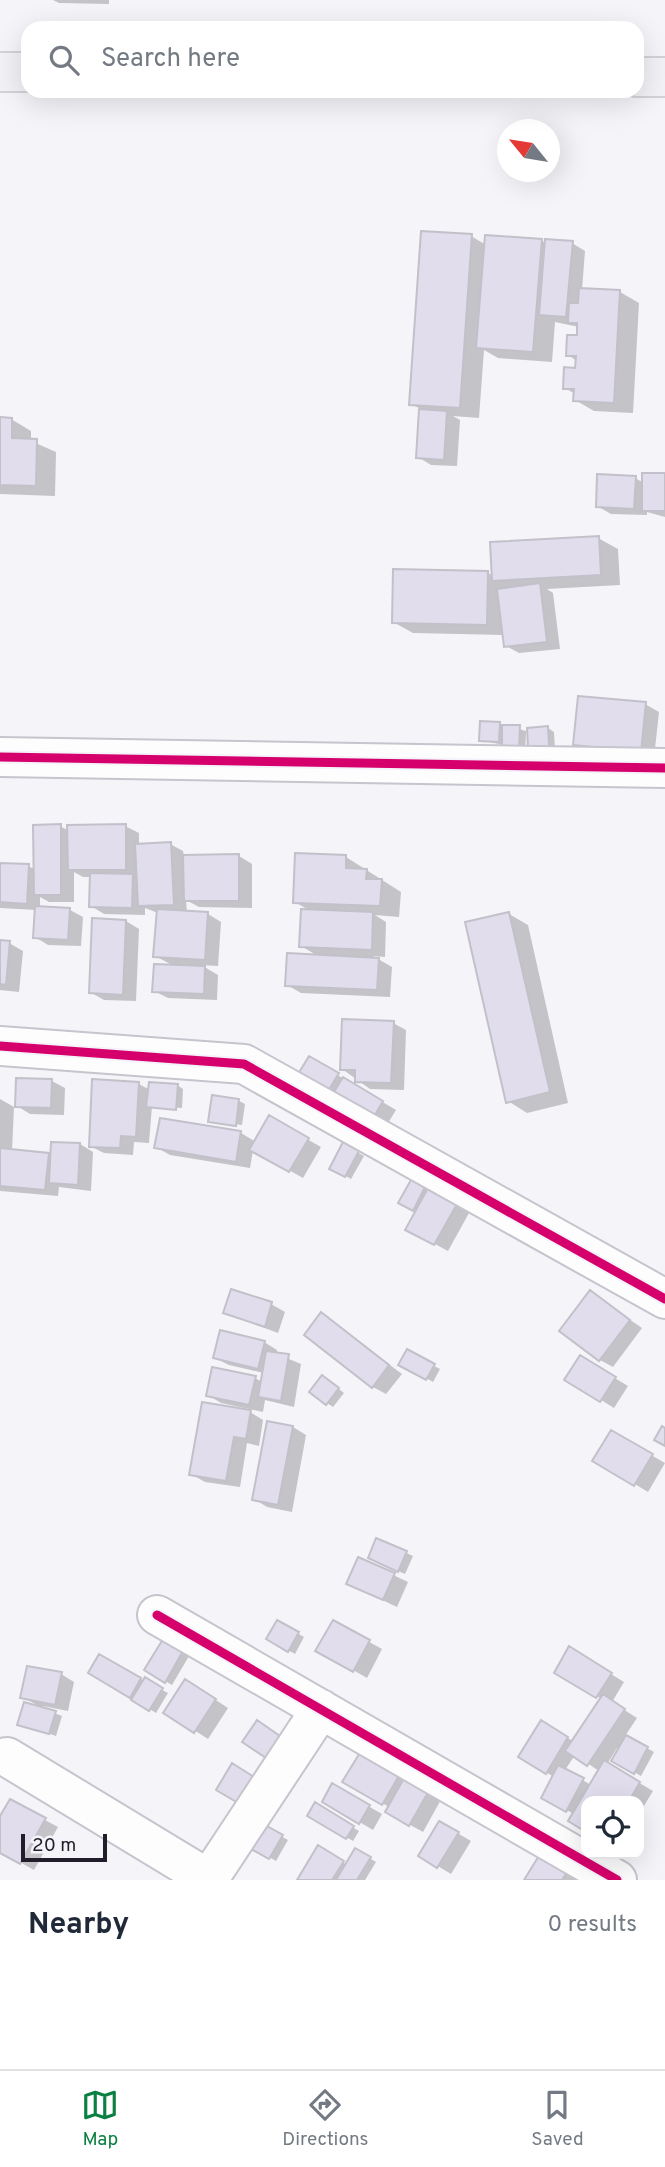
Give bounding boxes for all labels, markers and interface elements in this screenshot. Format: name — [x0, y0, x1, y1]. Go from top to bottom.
search box — [21, 21, 644, 98]
icon: search — [45, 41, 83, 79]
text: Search here — [101, 43, 240, 76]
north arrow — [497, 119, 560, 182]
map controls — [581, 1796, 644, 1859]
button: locate — [581, 1796, 644, 1859]
scale bar — [21, 1831, 107, 1863]
text: 20 m — [32, 1834, 76, 1858]
text: Nearby — [28, 1907, 129, 1944]
text: 0 results — [548, 1911, 637, 1940]
tab: Map — [81, 2086, 119, 2152]
tab: Directions — [282, 2086, 369, 2152]
tab: Saved — [531, 2086, 584, 2152]

